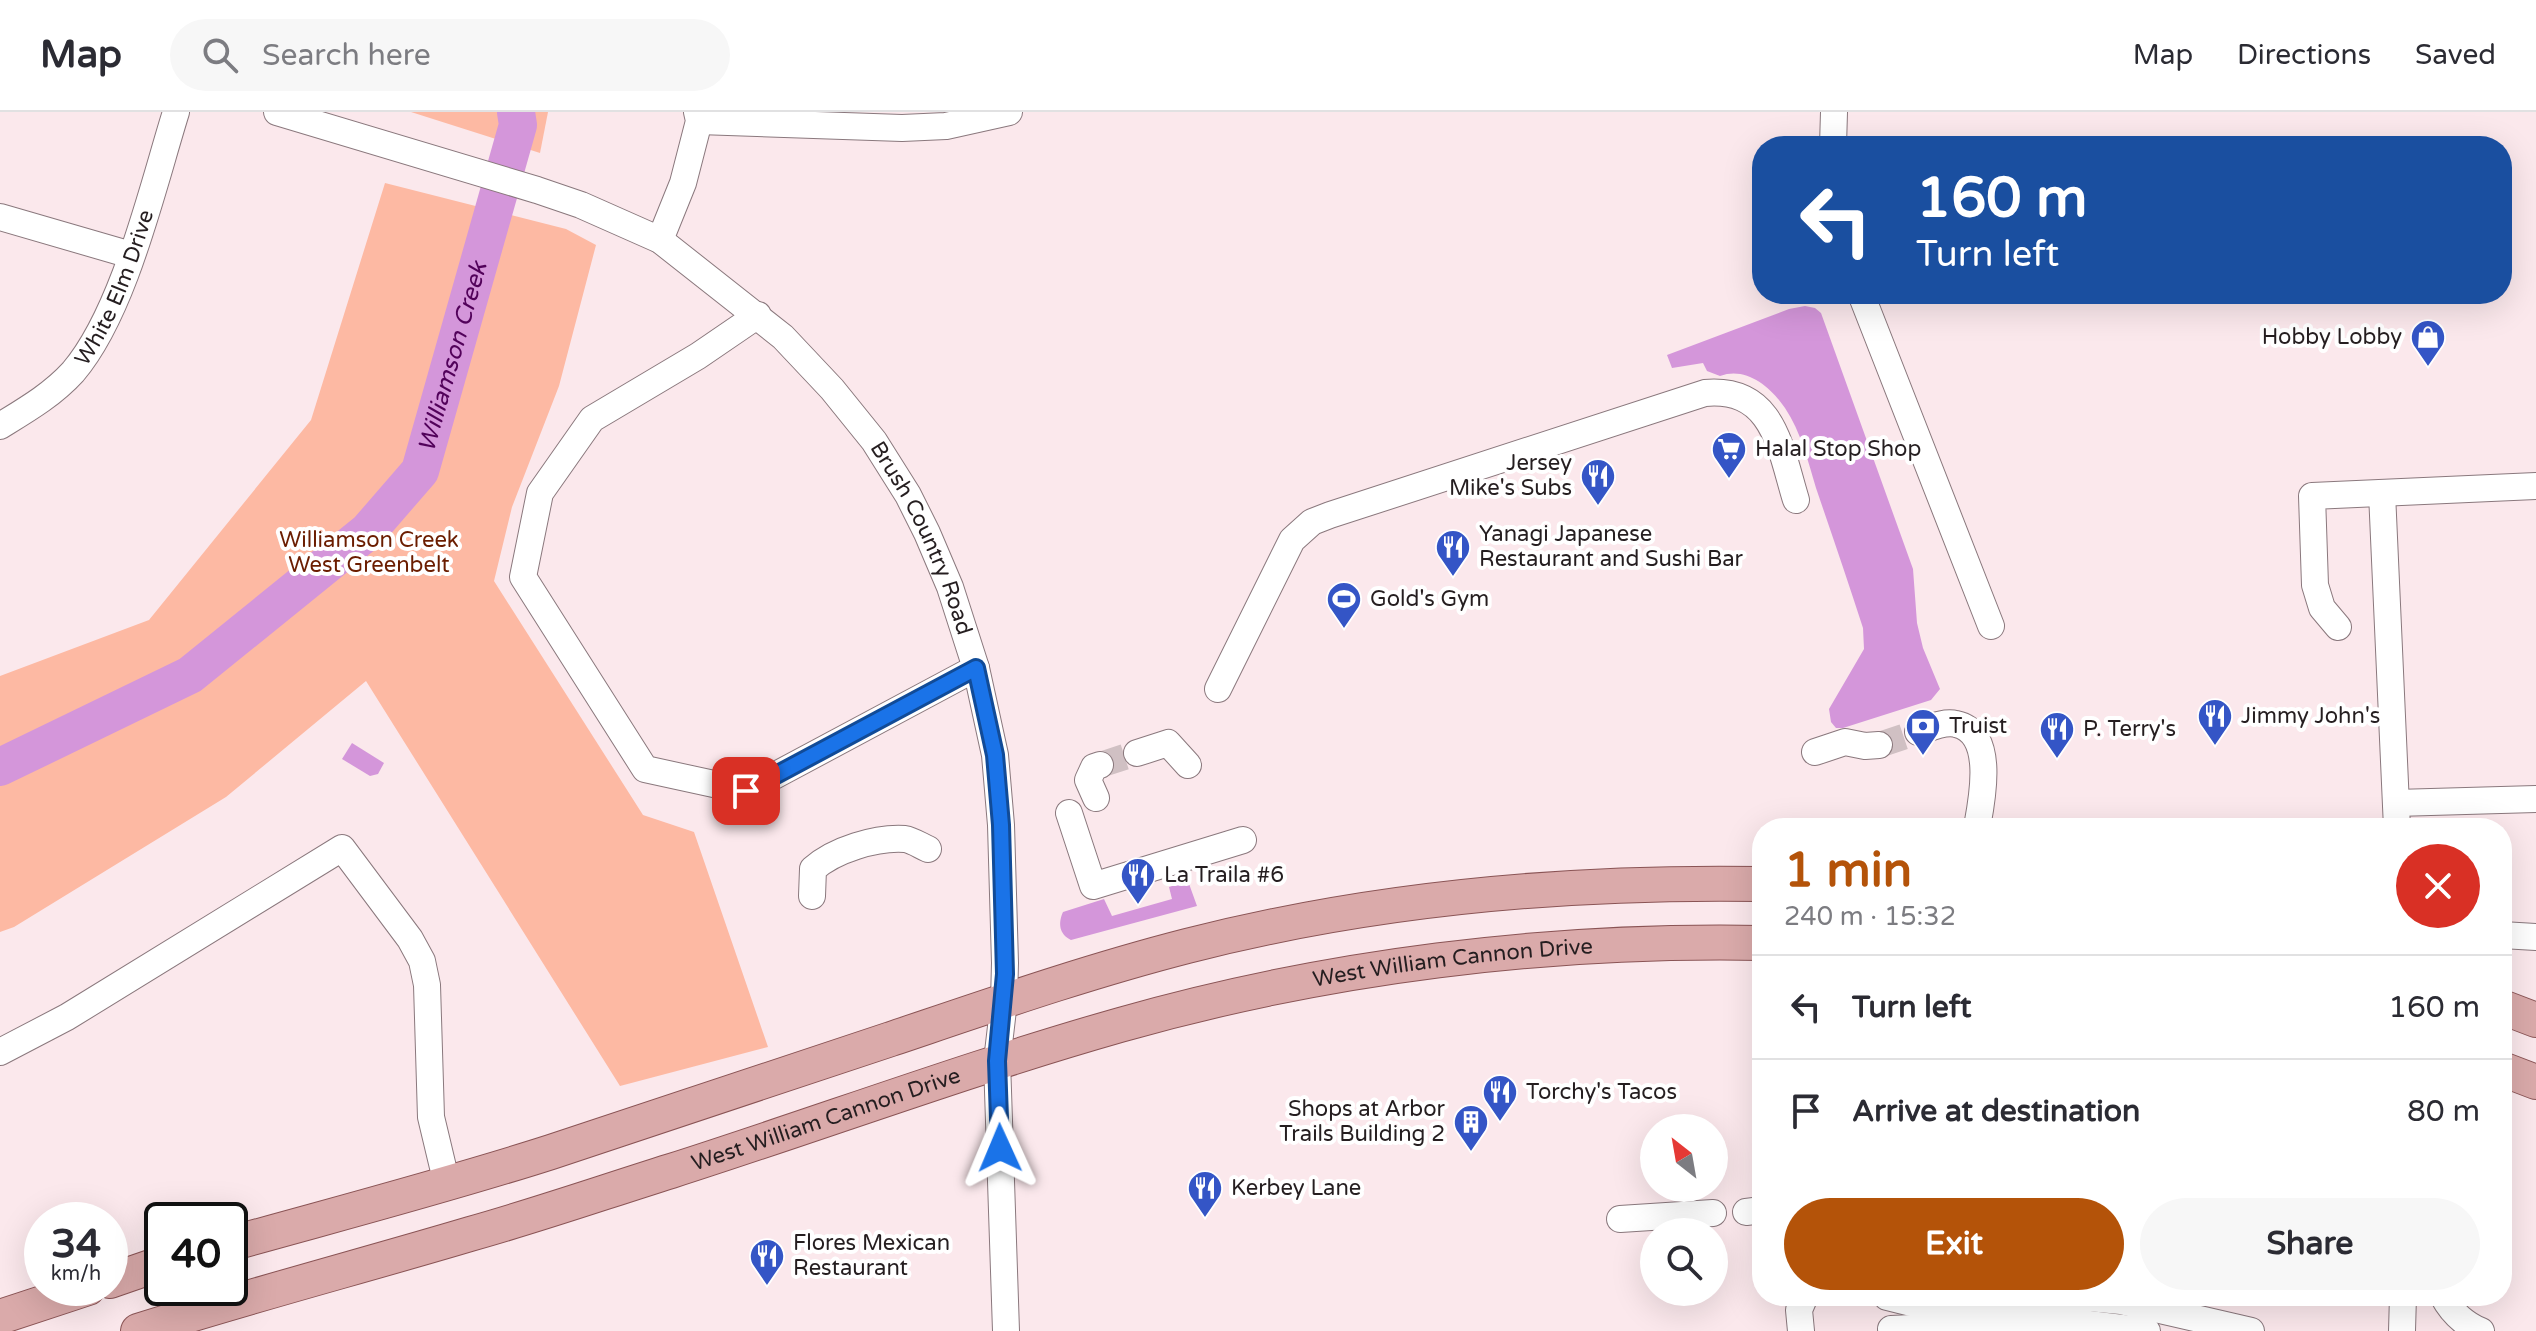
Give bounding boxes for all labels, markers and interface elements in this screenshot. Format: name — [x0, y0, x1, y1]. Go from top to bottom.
search box — [170, 19, 730, 91]
text: Map — [40, 32, 122, 78]
icon: search — [198, 33, 242, 77]
text: Search here — [262, 37, 431, 74]
text: Map — [2133, 38, 2193, 72]
text: Directions — [2237, 38, 2371, 72]
text: Saved — [2415, 38, 2496, 72]
text: 160 m — [1916, 165, 2087, 232]
icon: left — [1784, 168, 1888, 272]
street label: White Elm Drive — [69, 207, 159, 371]
text: Turn left — [1916, 233, 2059, 276]
water label: Williamson Creek — [412, 257, 494, 455]
shop icon: Hobby Lobby — [2409, 318, 2447, 368]
place label: Hobby Lobby — [2262, 324, 2402, 350]
supermarket icon: Halal Stop Shop — [1710, 430, 1748, 480]
place label: Halal Stop Shop — [1755, 436, 1921, 462]
street label: Brush Country Road — [865, 437, 977, 638]
place label: Jersey Mike's Subs — [1449, 450, 1572, 501]
restaurant icon: Jersey Mike's Subs — [1579, 457, 1617, 507]
place label: Yanagi Japanese Restaurant and Sushi Bar — [1479, 521, 1744, 572]
park label: Williamson Creek West Greenbelt — [279, 527, 459, 578]
restaurant icon: Yanagi Japanese Restaurant and Sushi Bar — [1434, 528, 1472, 578]
sports icon: Gold's Gym — [1325, 580, 1363, 630]
place label: Gold's Gym — [1370, 586, 1489, 612]
restaurant icon: Jimmy John's — [2196, 697, 2234, 747]
place label: Jimmy John's — [2241, 703, 2380, 729]
bank icon: Truist — [1904, 707, 1942, 757]
restaurant icon: P. Terry's — [2038, 710, 2076, 760]
place label: Truist — [1949, 713, 2007, 739]
place label: P. Terry's — [2083, 716, 2176, 742]
pin — [712, 757, 780, 825]
icon: arrive — [724, 769, 768, 813]
text: 1 min — [1784, 842, 1912, 900]
button: close — [2396, 844, 2480, 928]
restaurant icon: La Traila #6 — [1119, 856, 1157, 906]
place label: La Traila #6 — [1164, 862, 1284, 888]
text: 240 m · 15:32 — [1784, 901, 1956, 932]
street label: West William Cannon Drive — [1311, 933, 1594, 993]
icon: left — [1784, 985, 1828, 1029]
text: Turn left — [1852, 989, 1971, 1026]
text: 160 m — [2388, 989, 2480, 1026]
street label: West William Cannon Drive — [688, 1062, 964, 1176]
restaurant icon: Torchy's Tacos — [1481, 1073, 1519, 1123]
place label: Torchy's Tacos — [1526, 1079, 1677, 1105]
icon: arrive — [1784, 1089, 1828, 1133]
text: Arrive at destination — [1852, 1093, 2140, 1130]
text: 80 m — [2407, 1093, 2480, 1130]
place label: Shops at Arbor Trails Building 2 — [1279, 1096, 1446, 1147]
building icon: Shops at Arbor Trails Building 2 — [1452, 1103, 1490, 1153]
position arrow — [958, 1106, 1042, 1190]
north arrow — [1640, 1114, 1728, 1202]
map controls — [1640, 1114, 1728, 1306]
restaurant icon: Kerbey Lane — [1186, 1169, 1224, 1219]
place label: Kerbey Lane — [1231, 1175, 1361, 1201]
button: Exit — [1784, 1198, 2124, 1290]
button: Share — [2140, 1198, 2480, 1290]
speed limit sign: 40 — [144, 1202, 248, 1306]
button: search — [1640, 1218, 1728, 1306]
text: 34 — [51, 1220, 101, 1268]
place label: Flores Mexican Restaurant — [793, 1230, 950, 1281]
restaurant icon: Flores Mexican Restaurant — [748, 1237, 786, 1287]
text: km/h — [51, 1262, 101, 1286]

